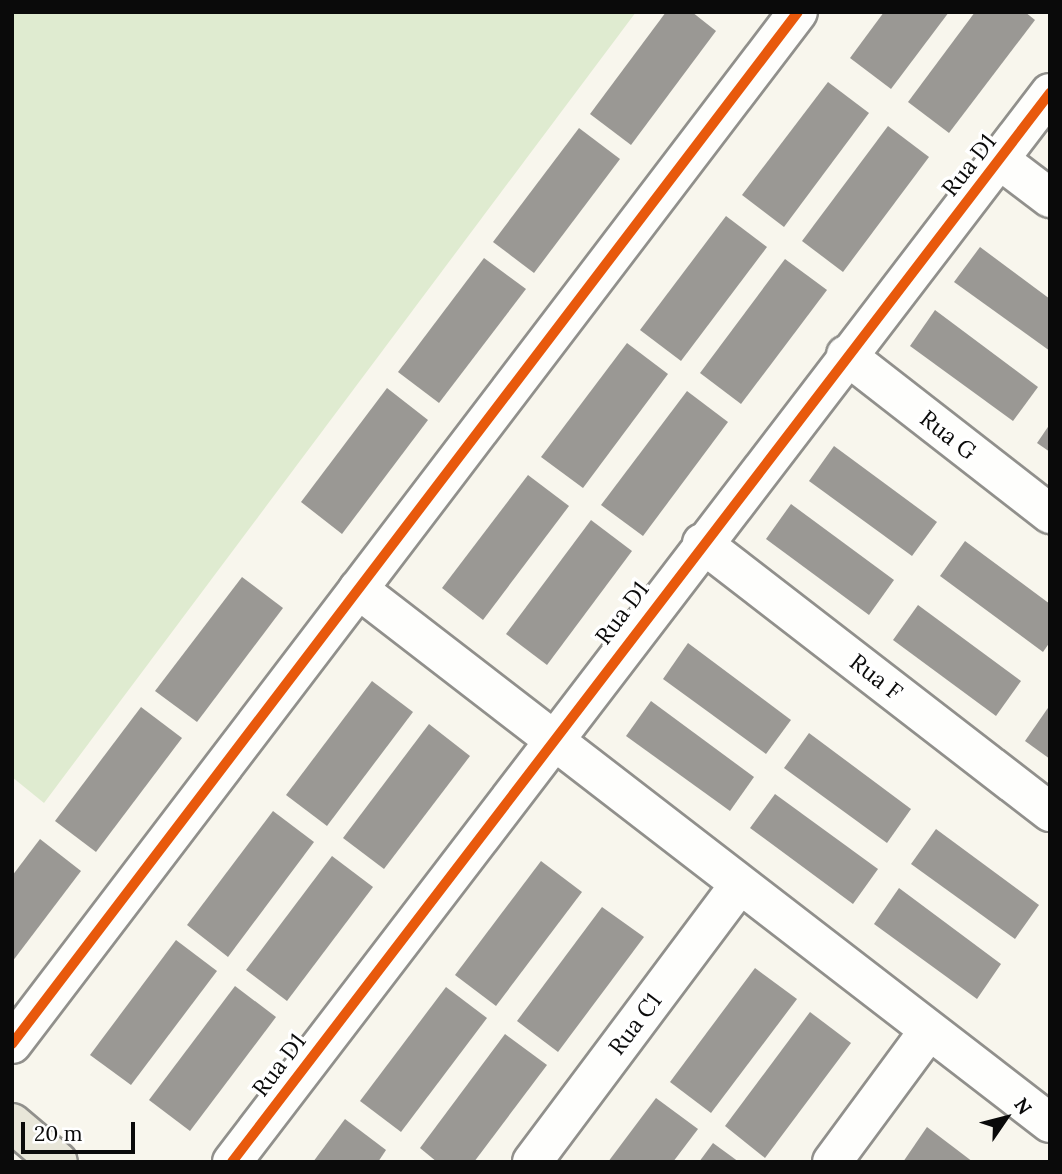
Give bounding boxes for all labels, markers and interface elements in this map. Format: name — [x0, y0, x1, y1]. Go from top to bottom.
street label: Rua D1 — [936, 128, 1002, 202]
street label: Rua G — [914, 405, 982, 465]
street label: Rua D1 — [589, 576, 655, 650]
street label: Rua F — [844, 648, 908, 706]
street label: Rua C1 — [603, 988, 667, 1060]
street label: Rua D1 — [246, 1028, 312, 1102]
north arrow — [971, 1083, 1041, 1153]
text: N — [1009, 1093, 1037, 1119]
scale bar — [24, 1108, 138, 1152]
text: 20 m — [34, 1120, 83, 1147]

